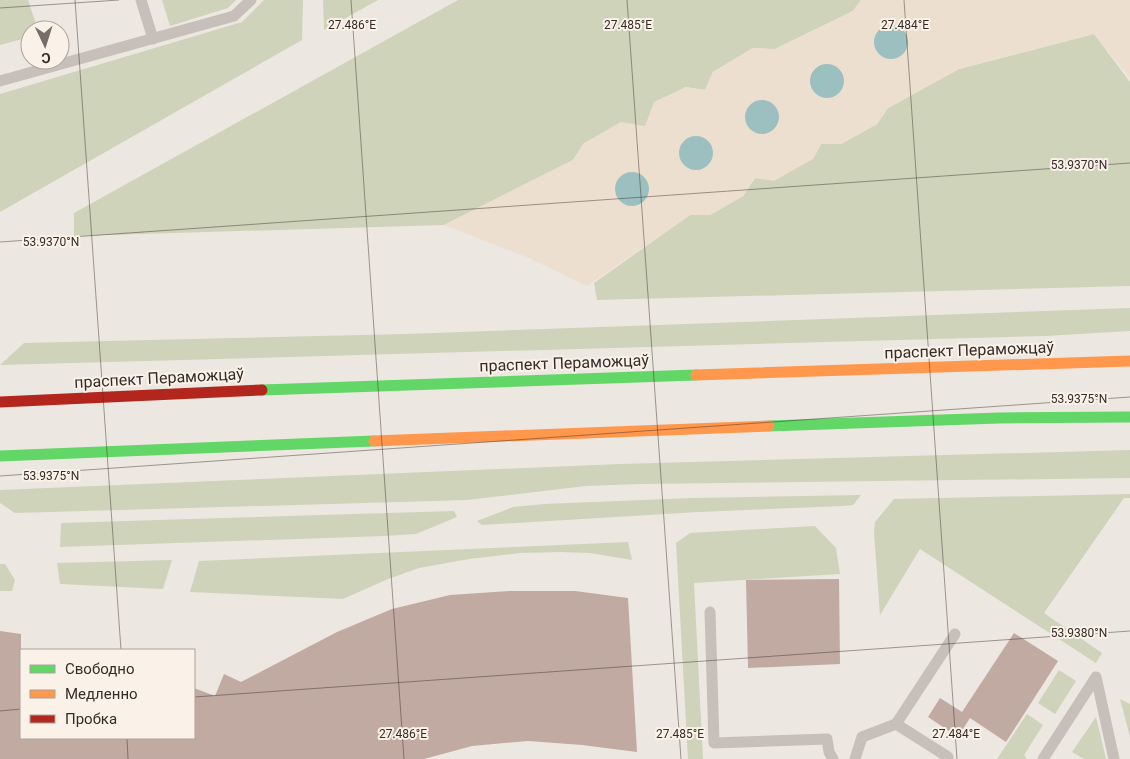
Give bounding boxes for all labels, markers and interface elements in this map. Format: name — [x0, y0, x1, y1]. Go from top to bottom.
text: 27.486°E — [328, 18, 376, 32]
text: 27.485°E — [604, 18, 652, 32]
text: 27.484°E — [881, 18, 929, 32]
north arrow — [20, 20, 70, 70]
text: С — [41, 50, 51, 66]
text: 53.9370°N — [1051, 158, 1107, 172]
text: 53.9370°N — [23, 235, 79, 249]
street label: праспект Пераможцаў — [884, 338, 1055, 362]
street label: праспект Пераможцаў — [479, 351, 650, 375]
street label: праспект Пераможцаў — [74, 364, 245, 392]
text: 53.9375°N — [1051, 392, 1107, 406]
text: 53.9375°N — [23, 469, 79, 483]
text: 53.9380°N — [1051, 626, 1107, 640]
legend — [20, 649, 195, 739]
text: Свободно — [65, 660, 134, 678]
text: Медленно — [65, 685, 138, 703]
text: Пробка — [65, 710, 117, 728]
text: 27.486°E — [379, 727, 427, 741]
text: 27.485°E — [656, 727, 704, 741]
text: 27.484°E — [932, 727, 980, 741]

